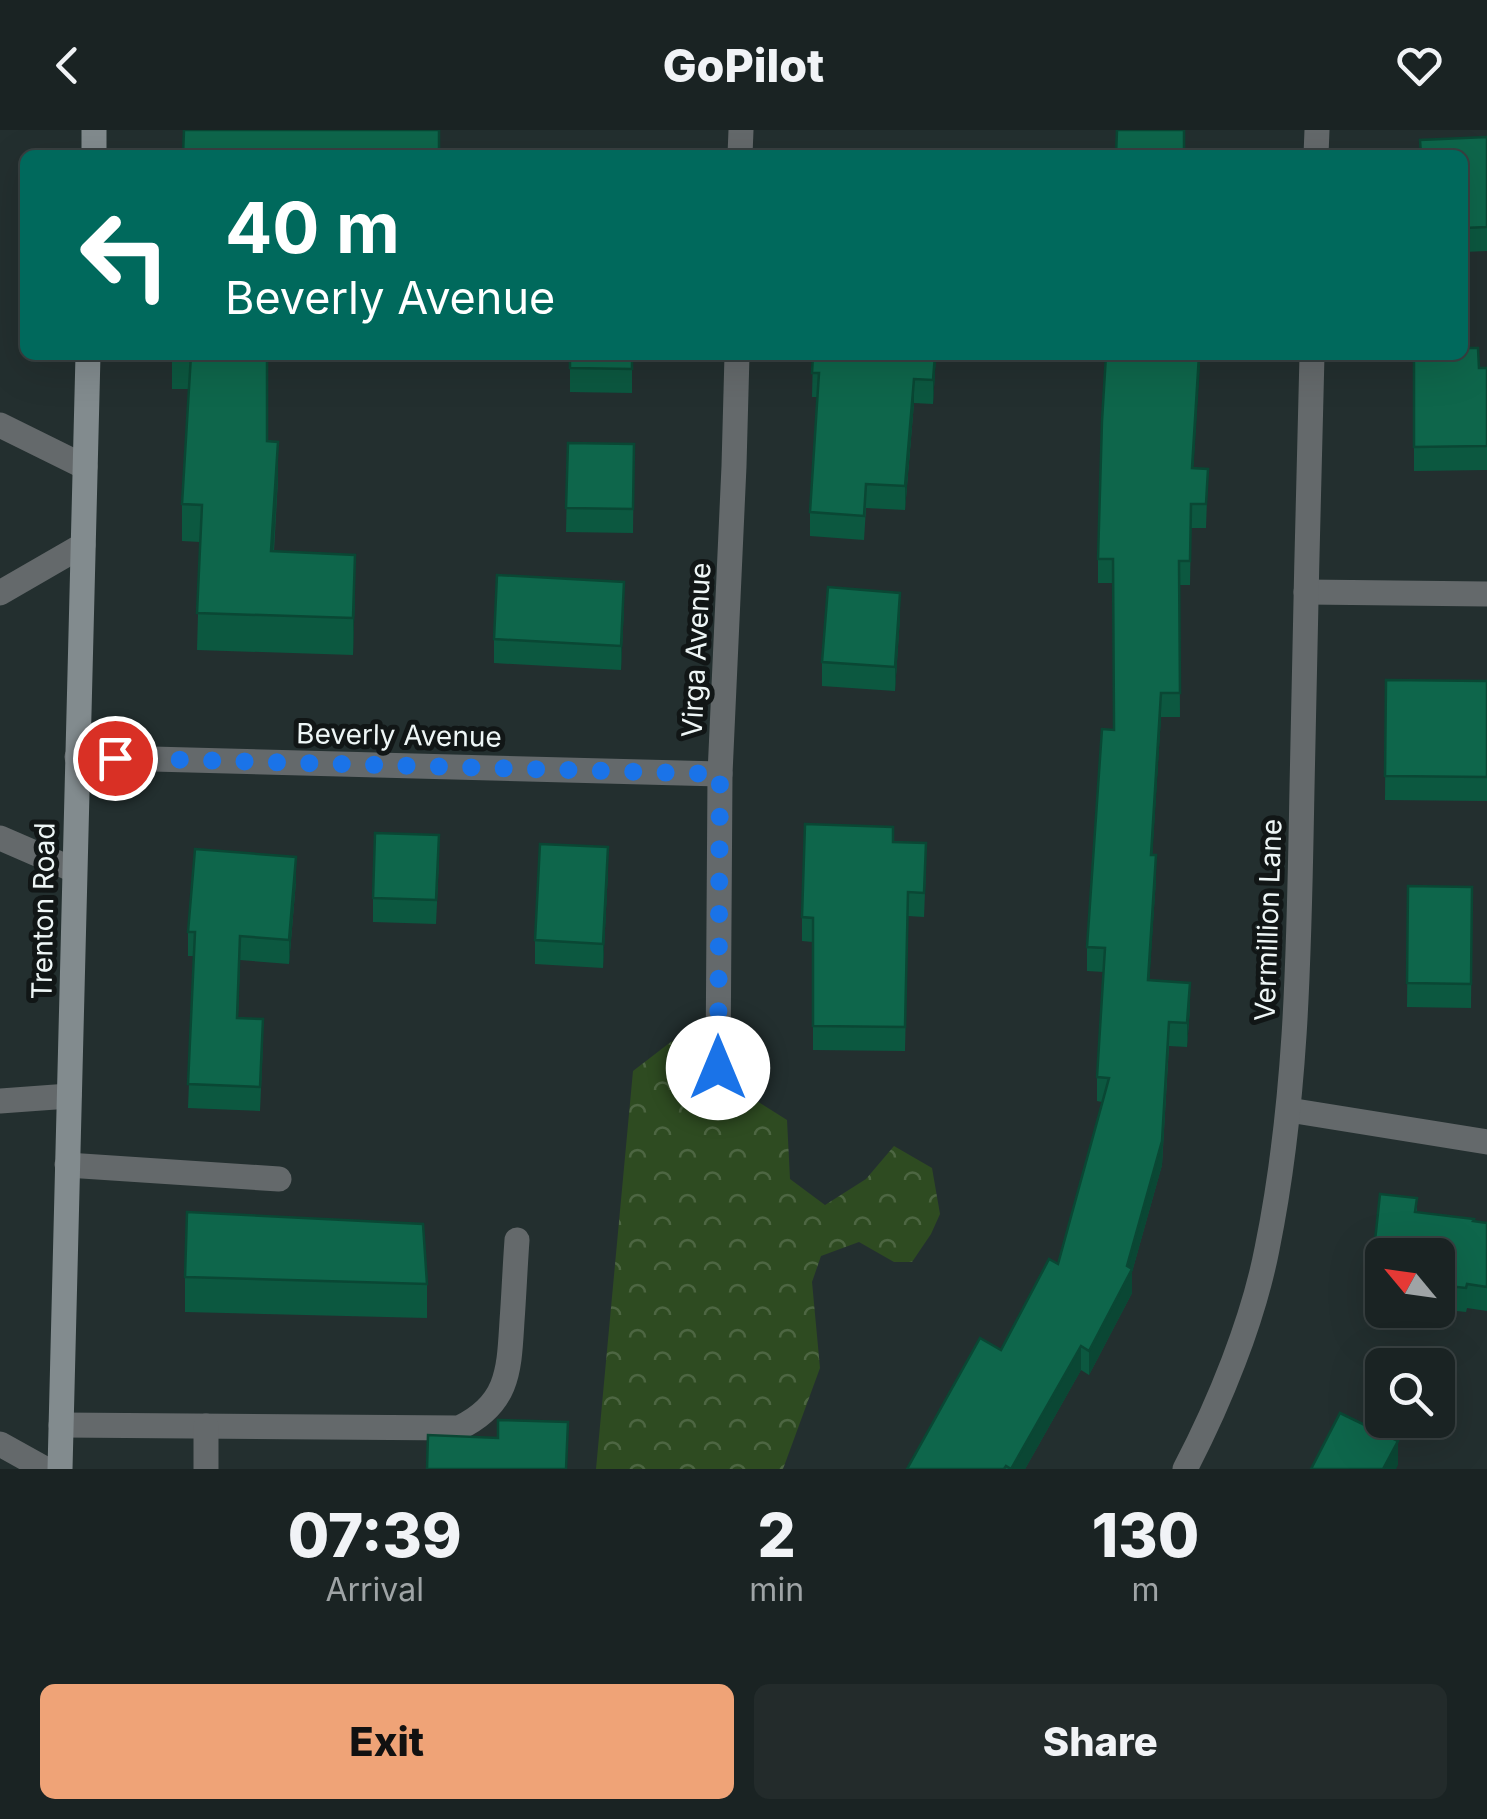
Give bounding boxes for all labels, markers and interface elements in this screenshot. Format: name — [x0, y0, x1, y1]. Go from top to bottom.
icon: back — [40, 38, 95, 93]
text: GoPilot — [663, 38, 824, 93]
icon: heart — [1392, 38, 1447, 93]
text: 40 m — [225, 185, 400, 270]
icon: left — [60, 190, 190, 320]
text: Beverly Avenue — [225, 270, 555, 325]
street label: Virga Avenue — [674, 562, 718, 738]
pin — [73, 716, 158, 801]
street label: Beverly Avenue — [296, 716, 502, 754]
icon: arrive — [88, 731, 143, 786]
street label: Vermillion Lane — [1247, 818, 1289, 1022]
street label: Trenton Road — [24, 822, 62, 1000]
position arrow — [666, 1016, 770, 1120]
north arrow — [1365, 1238, 1455, 1328]
map controls — [1365, 1238, 1455, 1438]
button: search — [1365, 1348, 1455, 1438]
text: 07:39 — [288, 1499, 462, 1571]
text: 2 — [758, 1499, 796, 1571]
text: 130 — [1092, 1499, 1199, 1571]
text: Arrival — [325, 1570, 424, 1609]
text: min — [749, 1570, 804, 1609]
text: m — [1131, 1570, 1160, 1609]
button: Exit — [40, 1684, 734, 1799]
button: Share — [754, 1684, 1447, 1799]

